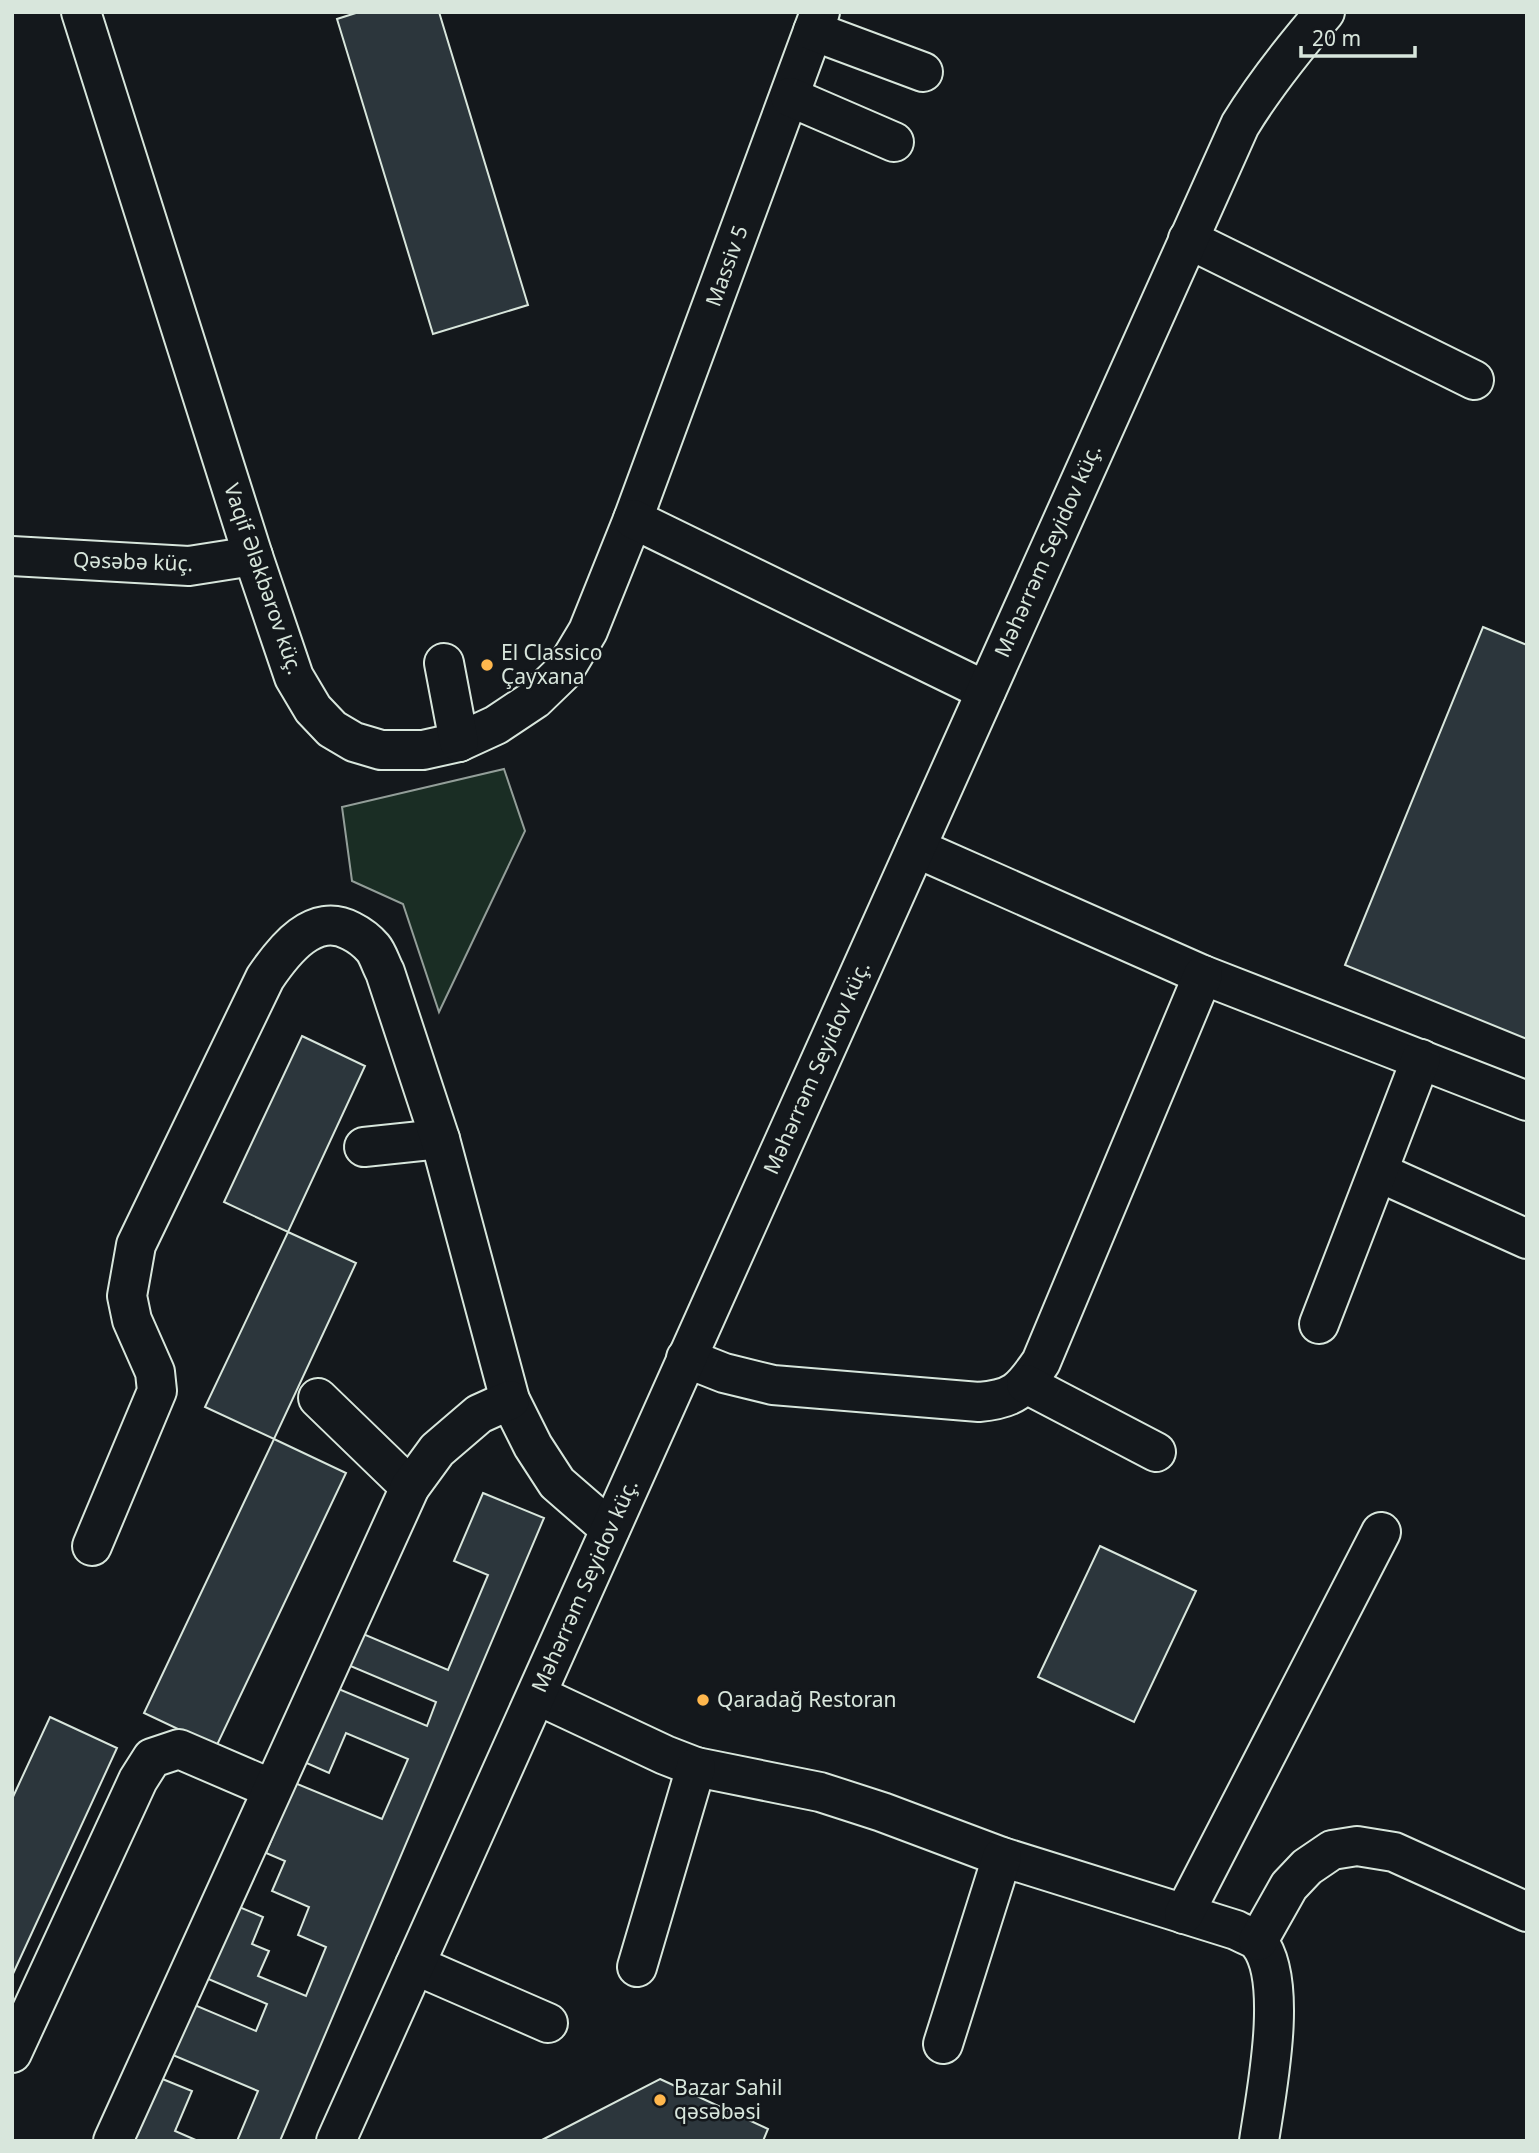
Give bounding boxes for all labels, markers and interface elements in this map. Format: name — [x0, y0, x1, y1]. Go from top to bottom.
scale bar — [1301, 14, 1415, 58]
text: 20 m — [1312, 24, 1361, 52]
street label: Massiv 5 — [698, 221, 754, 310]
street label: Məhərrəm Seyidov küç. — [987, 440, 1107, 661]
street label: Vaqif Ələkbərov küç. — [218, 479, 310, 678]
street label: Qəsəbə küç. — [72, 545, 194, 577]
place label: El Classico Çayxana — [501, 638, 602, 690]
marker: El Classico Çayxana — [479, 657, 495, 673]
street label: Məhərrəm Seyidov küç. — [756, 957, 876, 1178]
street label: Məhərrəm Seyidov küç. — [524, 1475, 644, 1696]
place label: Qaradağ Restoran — [717, 1685, 897, 1713]
marker: Qaradağ Restoran — [695, 1692, 711, 1708]
place label: Bazar Sahil qəsəbəsi — [674, 2073, 782, 2125]
marker: Bazar Sahil qəsəbəsi — [652, 2092, 668, 2108]

